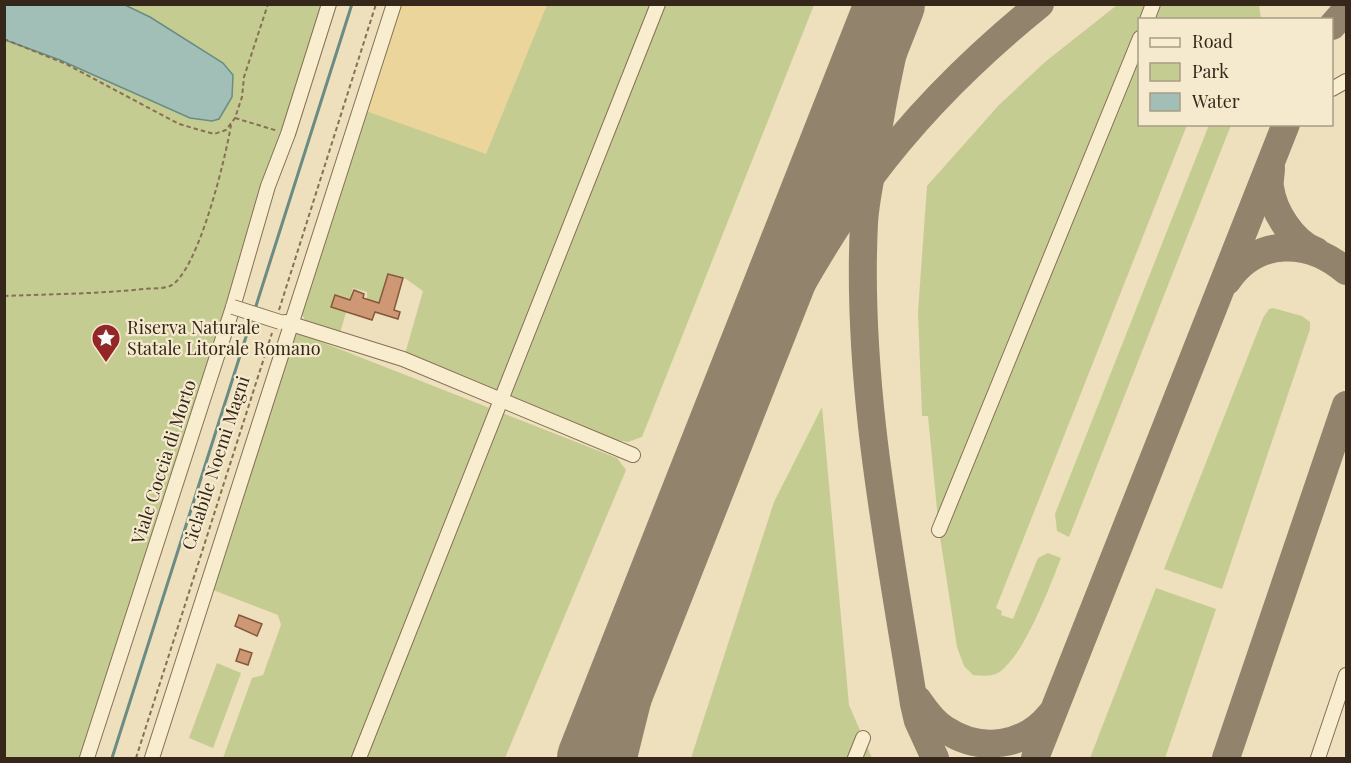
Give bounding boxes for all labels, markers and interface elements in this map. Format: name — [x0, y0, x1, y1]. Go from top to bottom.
legend — [1138, 18, 1333, 126]
text: Road — [1192, 29, 1233, 53]
text: Park — [1192, 59, 1229, 83]
text: Water — [1191, 89, 1240, 113]
place label: Riserva Naturale Statale Litorale Romano — [127, 315, 321, 360]
place icon: Riserva Naturale Statale Litorale Romano — [90, 322, 122, 364]
street label: Ciclabile Noemi Magni — [176, 373, 255, 553]
street label: Viale Coccia di Morto — [125, 376, 201, 548]

